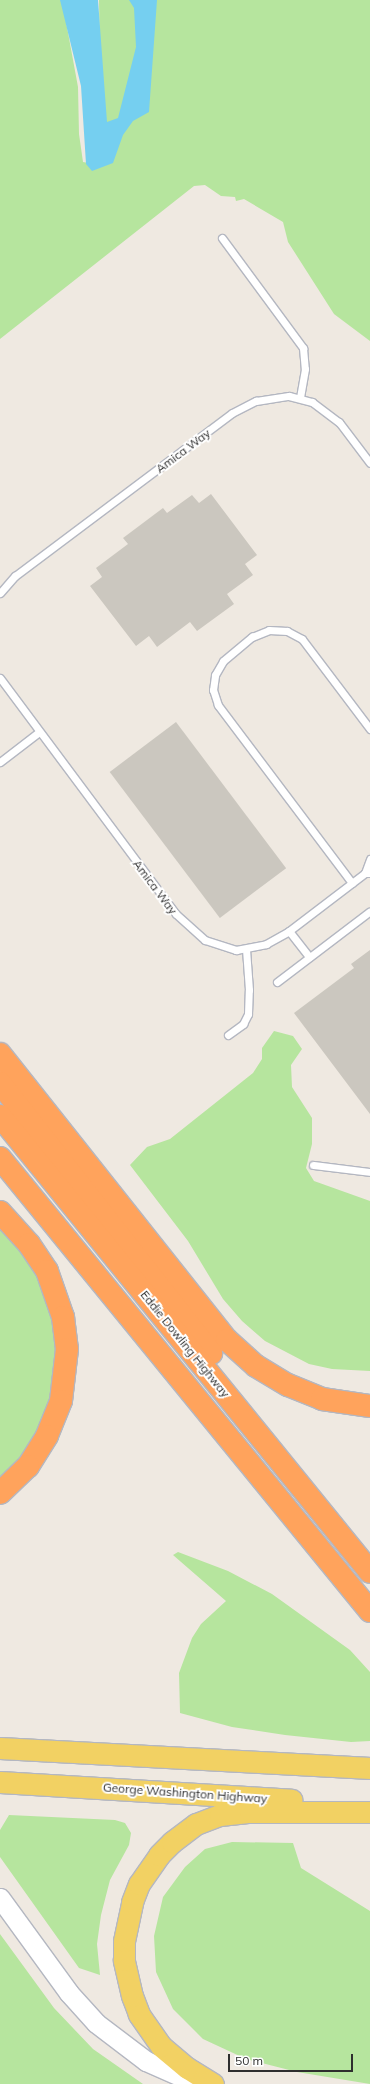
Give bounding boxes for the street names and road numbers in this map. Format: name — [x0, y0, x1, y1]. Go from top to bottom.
street label: Amica Way — [153, 426, 213, 476]
street label: Amica Way — [130, 857, 180, 917]
street label: Eddie Dowling Highway — [137, 1288, 233, 1400]
street label: George Washington Highway — [102, 1780, 268, 1806]

